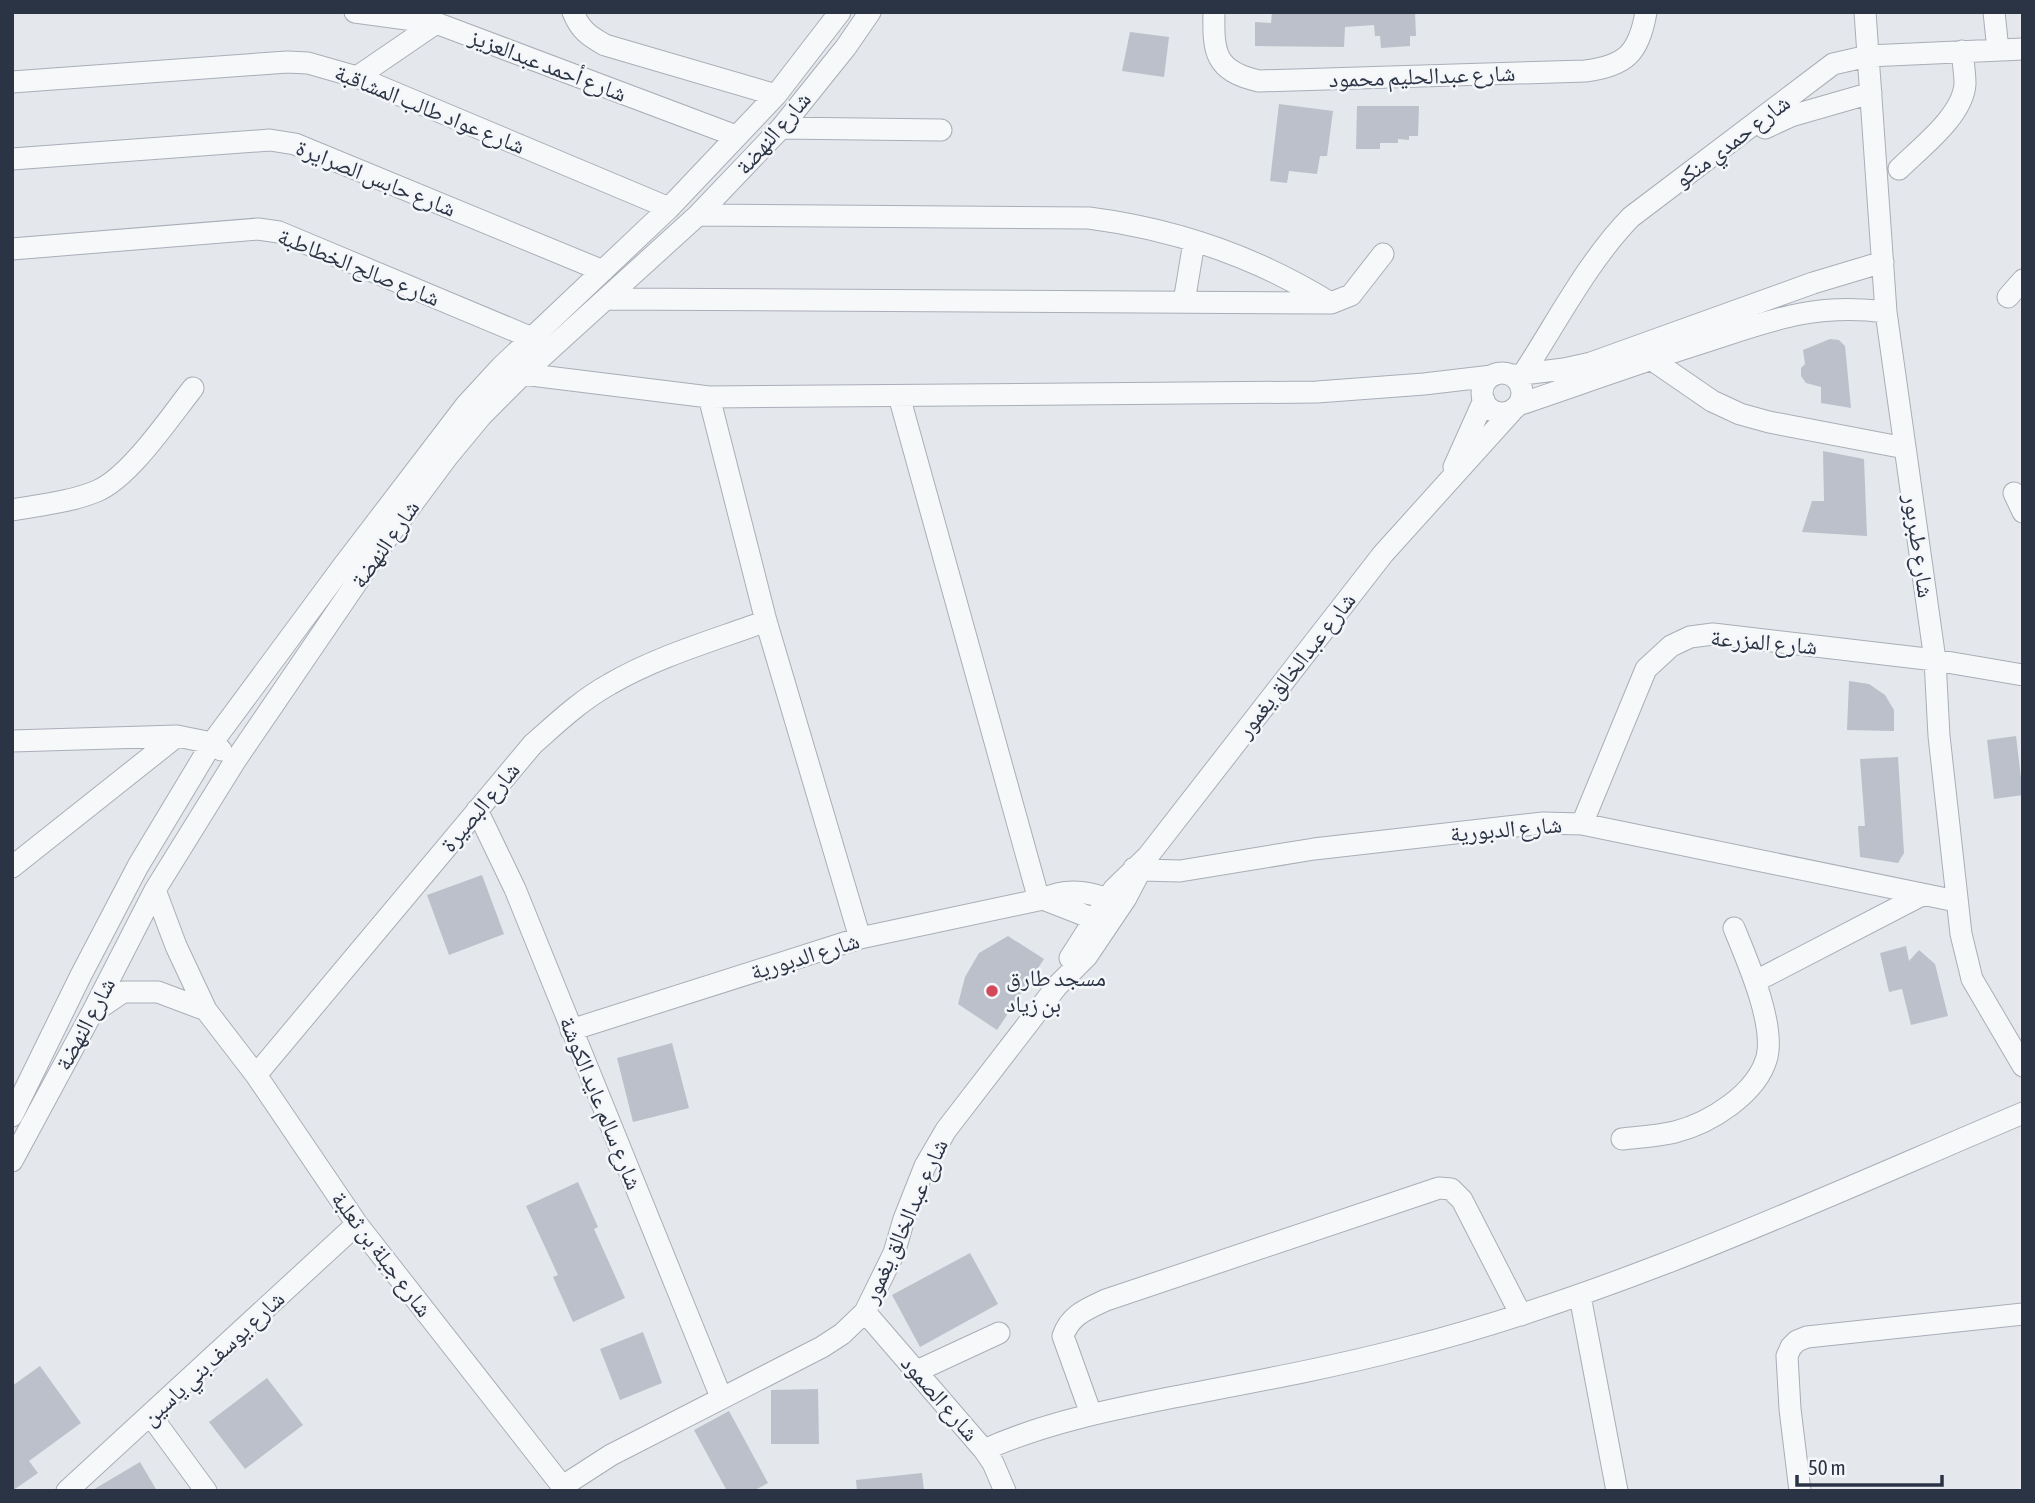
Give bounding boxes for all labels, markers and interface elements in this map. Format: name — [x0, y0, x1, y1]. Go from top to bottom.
street label: شارع أحمد عبدالعزيز — [464, 22, 630, 109]
street label: شارع عواد طالب المشاقبة — [330, 59, 529, 161]
street label: شارع عبدالحليم محمود — [1328, 60, 1516, 95]
street label: شارع النهضة — [730, 86, 817, 181]
street label: شارع حمدي منكو — [1669, 89, 1798, 198]
street label: شارع حابس الصرايرة — [292, 134, 460, 224]
street label: شارع صالح الخطاطبة — [273, 223, 444, 313]
street label: شارع طبربور — [1897, 492, 1939, 600]
street label: شارع النهضة — [345, 495, 426, 594]
street label: شارع عبدالخالق يغمور — [1231, 587, 1362, 745]
street label: شارع المزرعة — [1709, 624, 1818, 662]
street label: شارع البصيرة — [435, 757, 526, 858]
street label: شارع الدبورية — [1449, 811, 1563, 849]
street label: شارع الدبورية — [747, 927, 863, 987]
place label: مسجد طارق بن زياد — [1006, 965, 1106, 1018]
street label: شارع النهضة — [50, 973, 122, 1076]
marker: مسجد طارق بن زياد — [984, 983, 1000, 999]
street label: شارع سالم عايد الكوشة — [552, 1013, 648, 1195]
street label: شارع عبدالخالق يغمور — [857, 1135, 955, 1309]
street label: شارع جبلة بن ثعلبة — [325, 1186, 438, 1323]
street label: شارع يوسف بني ياسين — [136, 1285, 294, 1435]
street label: شارع الصمود — [894, 1350, 984, 1447]
scale bar — [1797, 1444, 1942, 1488]
text: 50 m — [1808, 1455, 1846, 1479]

